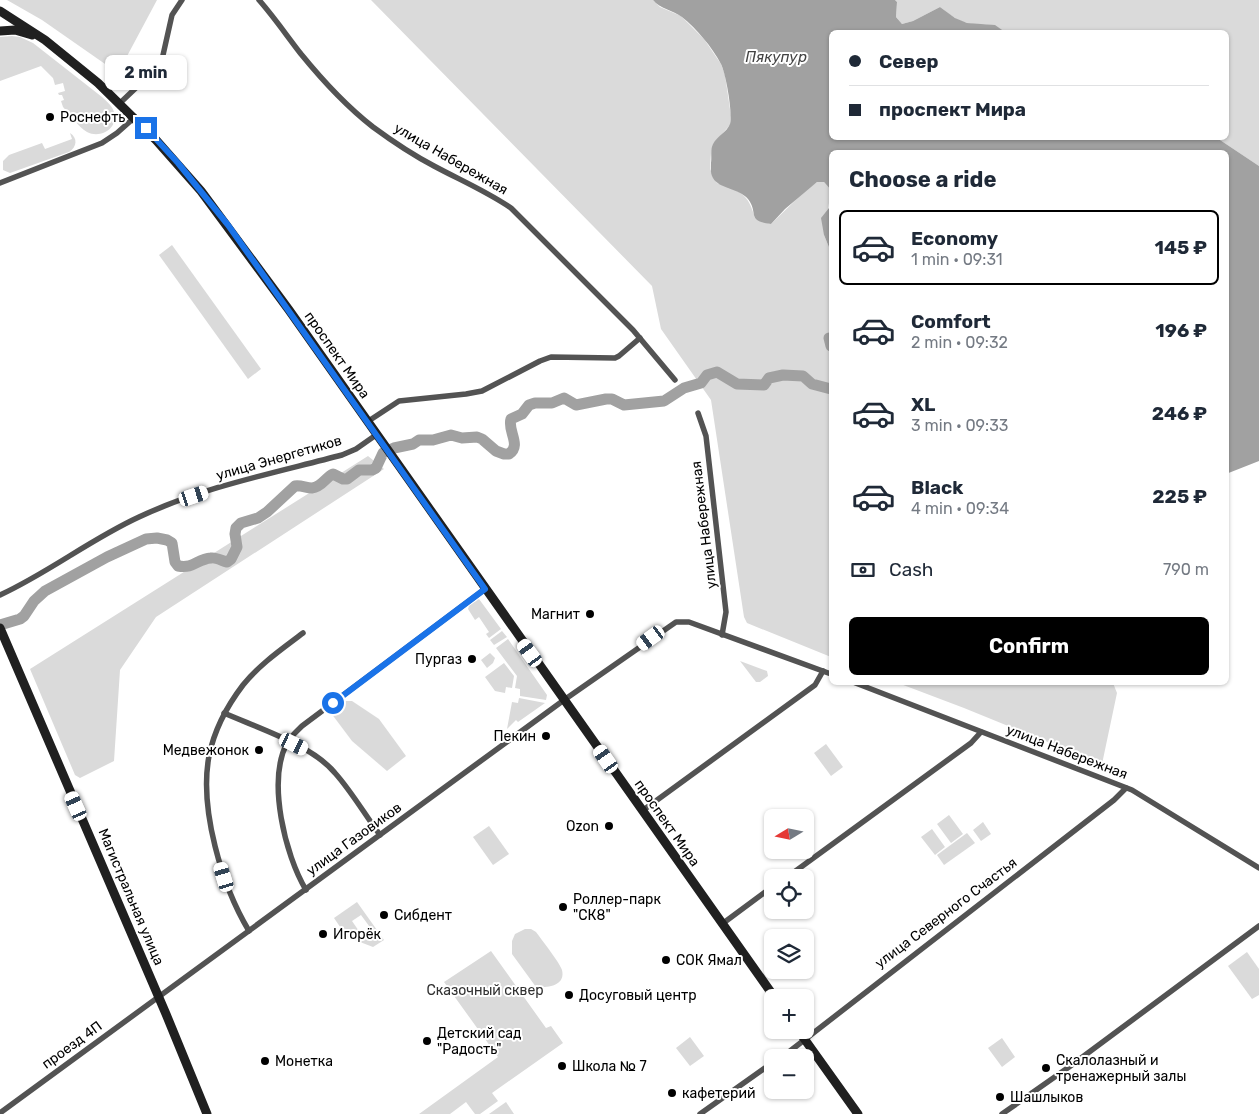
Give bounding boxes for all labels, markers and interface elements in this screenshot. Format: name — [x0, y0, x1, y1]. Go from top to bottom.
water label: Пякупур — [745, 48, 807, 66]
text: Север — [879, 50, 938, 73]
callout: 2 min — [105, 56, 187, 90]
text: 2 min — [124, 63, 168, 82]
text: проспект Мира — [879, 98, 1026, 121]
place label: Роснефть — [60, 109, 125, 126]
marker: Роснефть — [44, 111, 56, 123]
route end — [135, 117, 157, 139]
street label: улица Набережная — [391, 119, 511, 199]
text: Choose a ride — [849, 166, 996, 193]
icon: car — [851, 225, 896, 270]
text: Economy — [911, 227, 998, 250]
text: 145 ₽ — [1155, 236, 1207, 259]
text: 1 min · 09:31 — [911, 250, 1003, 269]
street label: проспект Мира — [301, 308, 373, 402]
icon: car — [851, 308, 896, 353]
text: Comfort — [911, 310, 991, 333]
text: 196 ₽ — [1155, 319, 1207, 342]
text: 2 min · 09:32 — [911, 333, 1008, 352]
icon: car — [851, 391, 896, 436]
text: XL — [911, 393, 935, 416]
text: 246 ₽ — [1152, 402, 1207, 425]
text: 3 min · 09:33 — [911, 416, 1008, 435]
street label: улица Энергетиков — [214, 432, 344, 484]
street label: улица Набережная — [688, 460, 720, 590]
icon: car — [851, 474, 896, 519]
text: Black — [911, 476, 963, 499]
car — [177, 484, 210, 508]
text: 225 ₽ — [1152, 485, 1207, 508]
text: 4 min · 09:34 — [911, 499, 1009, 518]
icon: cash — [849, 556, 877, 584]
text: Cash — [889, 558, 933, 581]
text: 790 m — [1163, 560, 1209, 579]
place label: Магнит — [531, 606, 580, 623]
marker: Магнит — [584, 608, 596, 620]
button: Confirm — [849, 617, 1209, 675]
car — [634, 623, 667, 653]
car — [515, 636, 544, 670]
place label: Пургаз — [415, 651, 462, 668]
marker: Пургаз — [466, 653, 478, 665]
route start — [322, 692, 344, 714]
street label: улица Набережная — [1004, 721, 1130, 783]
place label: Пекин — [494, 728, 536, 745]
marker: Пекин — [540, 730, 552, 742]
car — [277, 731, 310, 757]
place label: Медвежонок — [163, 742, 249, 759]
car — [591, 742, 620, 776]
marker: Медвежонок — [253, 744, 265, 756]
street label: проспект Мира — [631, 776, 703, 870]
car — [63, 789, 88, 823]
street label: улица Газовиков — [303, 799, 405, 879]
north arrow — [764, 809, 814, 859]
map controls — [764, 809, 814, 1099]
place label: Ozon — [566, 818, 599, 835]
marker: Ozon — [603, 820, 615, 832]
street label: Магистральная улица — [94, 826, 168, 968]
street label: улица Северного Счастья — [872, 854, 1020, 972]
car — [212, 860, 235, 894]
button: locate — [764, 869, 814, 919]
place label: Роллер-парк "СК8" — [573, 891, 661, 924]
marker: Роллер-парк "СК8" — [557, 901, 569, 913]
place label: Сибдент — [394, 907, 452, 924]
marker: Сибдент — [378, 909, 390, 921]
place label: Игорёк — [333, 926, 381, 943]
marker: Игорёк — [317, 928, 329, 940]
button: layers — [764, 929, 814, 979]
place label: СОК Ямал — [676, 952, 742, 969]
marker: СОК Ямал — [660, 954, 672, 966]
park label: Сказочный сквер — [426, 982, 544, 999]
place label: Досуговый центр — [579, 987, 697, 1004]
marker: Досуговый центр — [563, 989, 575, 1001]
button: + — [764, 989, 814, 1039]
street label: проезд 4П — [39, 1017, 105, 1073]
place label: Детский сад "Радость" — [437, 1025, 522, 1058]
marker: Детский сад "Радость" — [421, 1035, 433, 1047]
button: − — [764, 1049, 814, 1099]
place label: Скалолазный и тренажерный залы — [1056, 1052, 1186, 1085]
place label: Монетка — [275, 1053, 333, 1070]
marker: Монетка — [259, 1055, 271, 1067]
place label: Школа № 7 — [572, 1058, 647, 1075]
marker: Школа № 7 — [556, 1060, 568, 1072]
marker: Скалолазный и тренажерный залы — [1040, 1062, 1052, 1074]
place label: кафетерий — [682, 1085, 756, 1102]
marker: кафетерий — [666, 1087, 678, 1099]
place label: Шашлыков — [1010, 1089, 1083, 1106]
marker: Шашлыков — [994, 1091, 1006, 1103]

